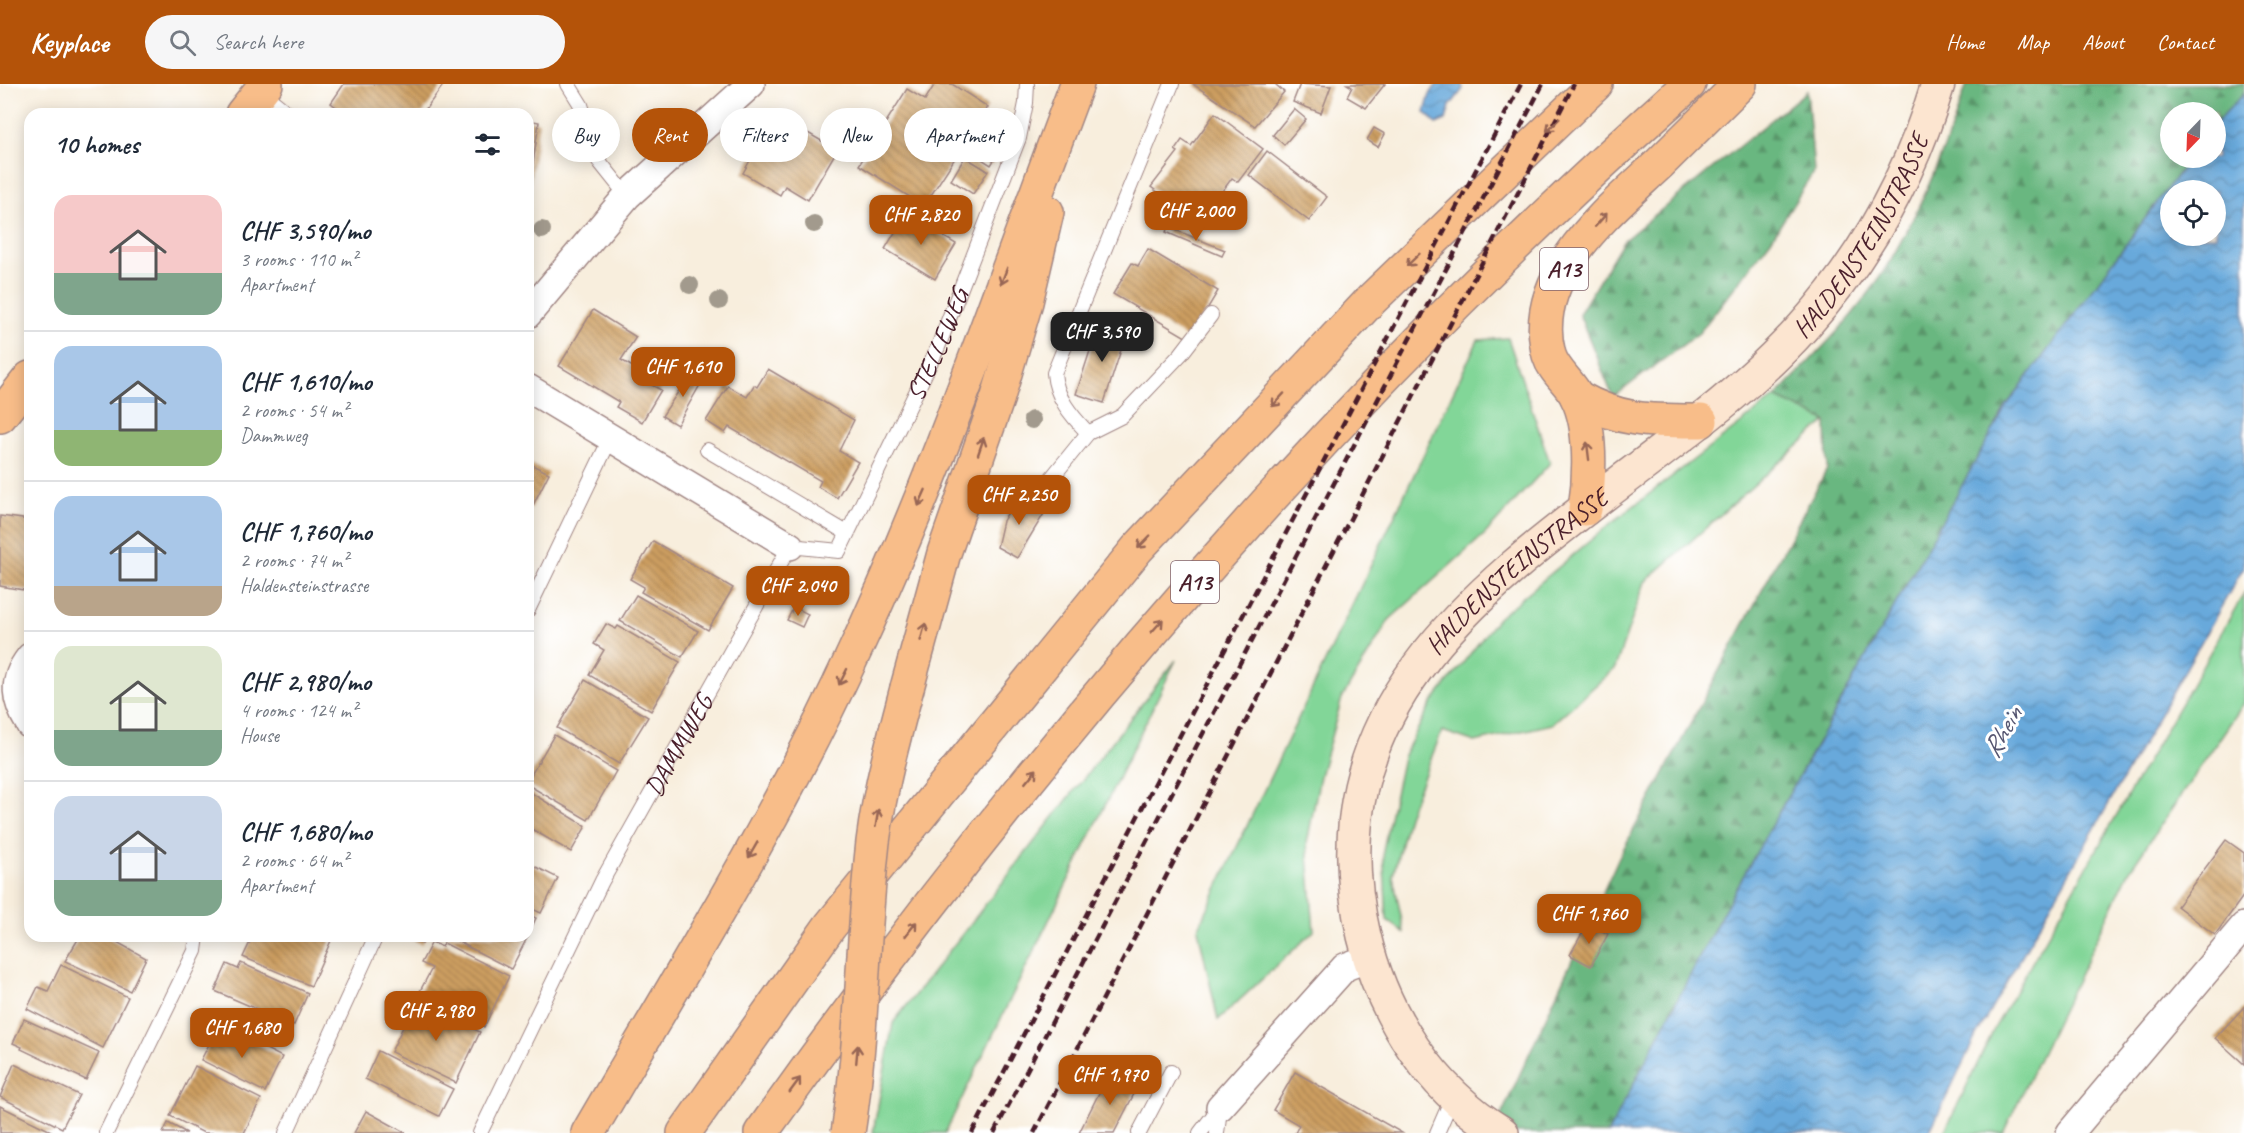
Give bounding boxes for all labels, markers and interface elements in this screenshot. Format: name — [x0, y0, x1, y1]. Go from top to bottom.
search box — [145, 15, 565, 69]
text: Keyplace — [30, 25, 109, 60]
icon: search — [166, 26, 199, 59]
text: Search here — [214, 28, 303, 56]
text: Home — [1946, 29, 1984, 55]
text: Map — [2017, 29, 2049, 55]
text: About — [2082, 29, 2124, 55]
text: Contact — [2157, 29, 2214, 55]
north arrow — [2160, 102, 2226, 168]
map controls — [2160, 102, 2226, 246]
chip: Buy — [552, 108, 620, 162]
chip: Rent — [632, 108, 708, 162]
chip: Filters — [720, 108, 808, 162]
chip: New — [820, 108, 892, 162]
chip: Apartment — [904, 108, 1024, 162]
one-way arrow — [1546, 117, 1561, 132]
street label: HALDENSTEINSTRASSE — [1785, 125, 1938, 345]
text: 10 homes — [54, 128, 139, 161]
icon: filters — [471, 128, 504, 161]
button: locate — [2160, 180, 2226, 246]
pin: CHF 2,000 — [1127, 191, 1265, 242]
pin: CHF 2,820 — [852, 195, 990, 246]
text: CHF 2,000 — [1158, 198, 1234, 223]
text: CHF 2,820 — [883, 202, 959, 227]
one-way arrow — [1594, 213, 1608, 228]
text: CHF 3,590/mo — [240, 214, 370, 247]
icon: home — [102, 219, 174, 291]
text: 3 rooms · 110 m² — [240, 247, 357, 272]
road number: A13 — [1540, 248, 1588, 290]
one-way arrow — [1406, 253, 1421, 267]
one-way arrow — [998, 266, 1009, 285]
text: Apartment — [240, 272, 313, 297]
street label: STELLEWEG — [899, 281, 977, 406]
pin: CHF 3,590 — [1033, 312, 1171, 363]
text: CHF 3,590 — [1065, 319, 1139, 344]
pin: CHF 1,610 — [614, 347, 752, 398]
text: CHF 1,610 — [645, 354, 721, 379]
text: CHF 1,610/mo — [240, 365, 372, 398]
icon: home — [102, 370, 174, 442]
one-way arrow — [1271, 393, 1285, 408]
text: 2 rooms · 54 m² — [240, 398, 348, 423]
text: Dammweg — [240, 423, 308, 448]
one-way arrow — [977, 437, 988, 456]
one-way arrow — [1582, 442, 1593, 462]
pin: CHF 2,250 — [950, 475, 1088, 526]
street label: HALDENSTEINSTRASSE — [1418, 479, 1618, 661]
text: CHF 2,250 — [982, 482, 1056, 507]
one-way arrow — [915, 489, 927, 507]
text: CHF 1,760/mo — [240, 515, 372, 548]
icon: home — [102, 520, 174, 592]
one-way arrow — [1136, 534, 1151, 549]
text: 2 rooms · 74 m² — [240, 548, 348, 573]
road number: A13 — [1171, 561, 1219, 603]
pin: CHF 2,040 — [729, 566, 867, 617]
text: Haldensteinstrasse — [240, 573, 368, 598]
text: CHF 2,040 — [760, 573, 836, 598]
one-way arrow — [1150, 619, 1164, 634]
one-way arrow — [917, 622, 929, 641]
text: CHF 2,980/mo — [240, 665, 371, 698]
one-way arrow — [837, 667, 848, 685]
icon: home — [102, 670, 174, 742]
street label: DAMMWEG — [637, 686, 722, 802]
text: 4 rooms · 124 m² — [240, 698, 357, 723]
water label: Rhein — [1974, 698, 2031, 763]
text: House — [240, 723, 279, 748]
one-way arrow — [1025, 768, 1038, 784]
one-way arrow — [871, 809, 882, 828]
text: CHF 1,680/mo — [240, 815, 372, 848]
icon: home — [102, 820, 174, 892]
one-way arrow — [747, 840, 758, 858]
text: 2 rooms · 64 m² — [240, 848, 348, 873]
text: Apartment — [240, 873, 313, 898]
pin: CHF 1,760 — [1520, 894, 1658, 945]
text: CHF 1,760 — [1551, 901, 1627, 926]
one-way arrow — [904, 921, 917, 937]
pin: CHF 2,980 — [367, 991, 505, 1042]
text: CHF 2,980 — [398, 998, 474, 1023]
pin: CHF 1,680 — [173, 1008, 311, 1059]
text: CHF 1,680 — [204, 1015, 280, 1040]
one-way arrow — [852, 1045, 863, 1064]
pin: CHF 1,970 — [1041, 1055, 1179, 1106]
text: CHF 1,970 — [1073, 1062, 1147, 1087]
one-way arrow — [789, 1078, 801, 1094]

